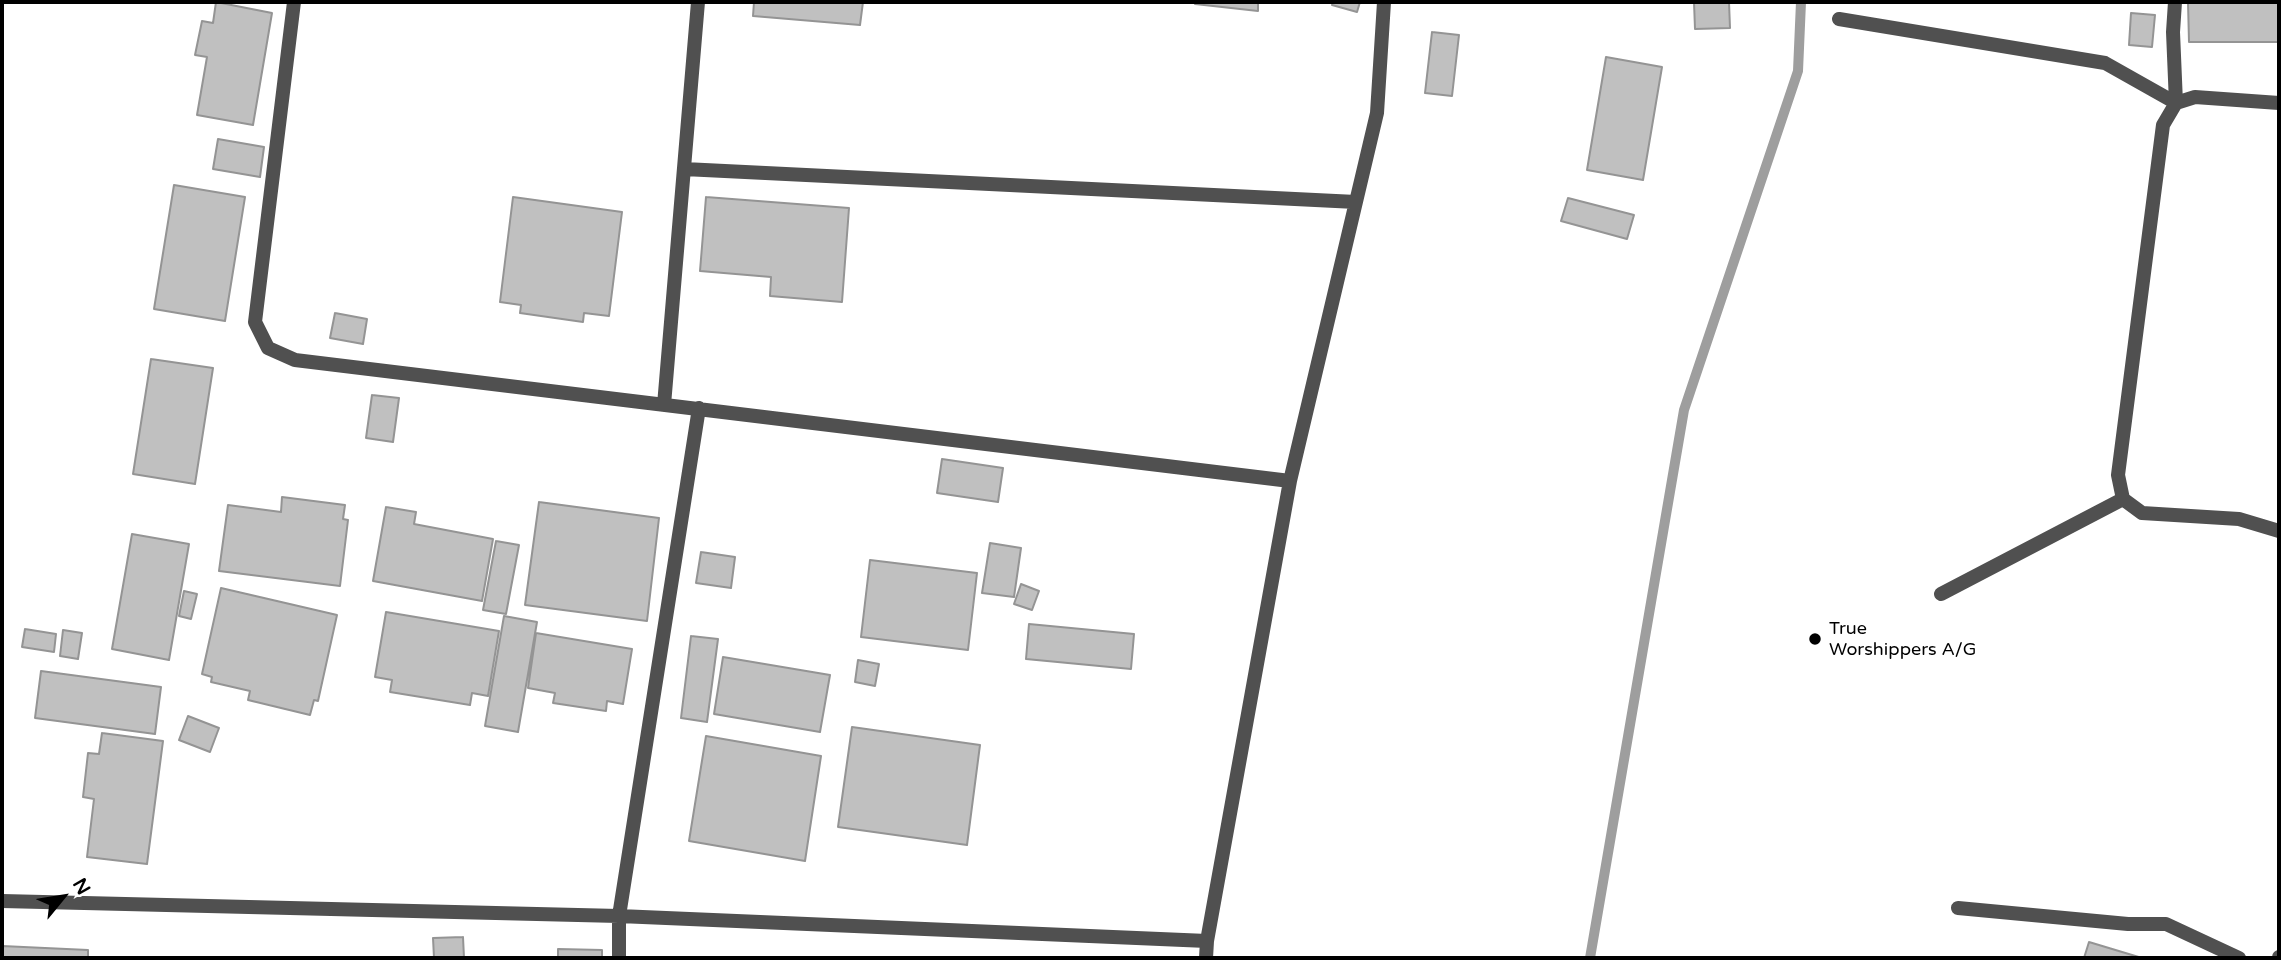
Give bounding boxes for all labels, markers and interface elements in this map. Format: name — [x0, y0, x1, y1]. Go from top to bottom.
place label: True Worshippers A/G — [1829, 618, 1976, 660]
marker: True Worshippers A/G — [1807, 631, 1823, 647]
north arrow — [28, 862, 98, 932]
text: N — [68, 874, 95, 899]

